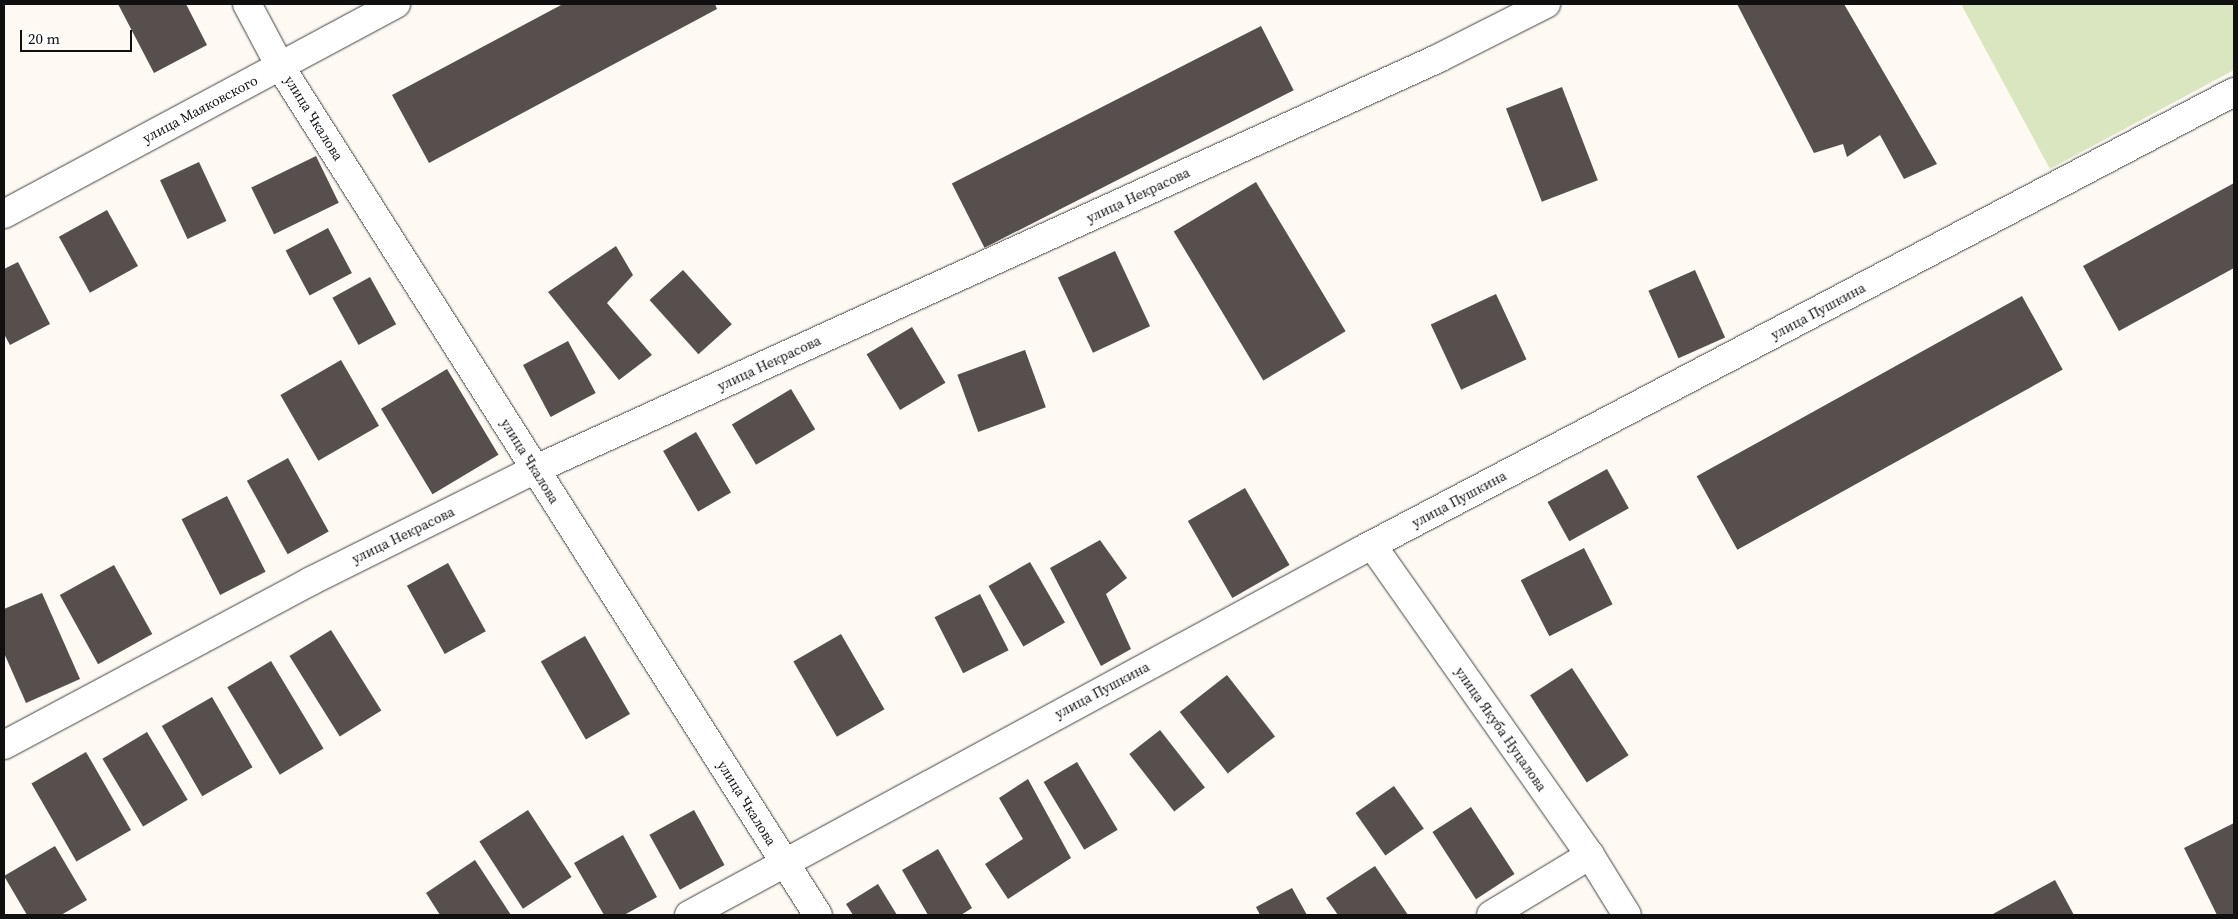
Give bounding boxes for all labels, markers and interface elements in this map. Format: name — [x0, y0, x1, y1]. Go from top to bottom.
scale bar — [22, 20, 135, 52]
text: 20 m — [28, 28, 60, 49]
street label: улица Маяковского — [140, 72, 260, 146]
street label: улица Чкалова — [281, 72, 347, 164]
street label: улица Некрасова — [1084, 164, 1192, 226]
street label: улица Пушкина — [1768, 279, 1868, 343]
street label: улица Некрасова — [715, 332, 823, 394]
street label: улица Чкалова — [497, 415, 563, 507]
street label: улица Пушкина — [1409, 467, 1509, 531]
street label: улица Некрасова — [349, 503, 457, 567]
street label: улица Пушкина — [1052, 658, 1152, 722]
street label: улица Якуба Нуцалова — [1452, 664, 1550, 794]
street label: улица Чкалова — [714, 757, 780, 849]

